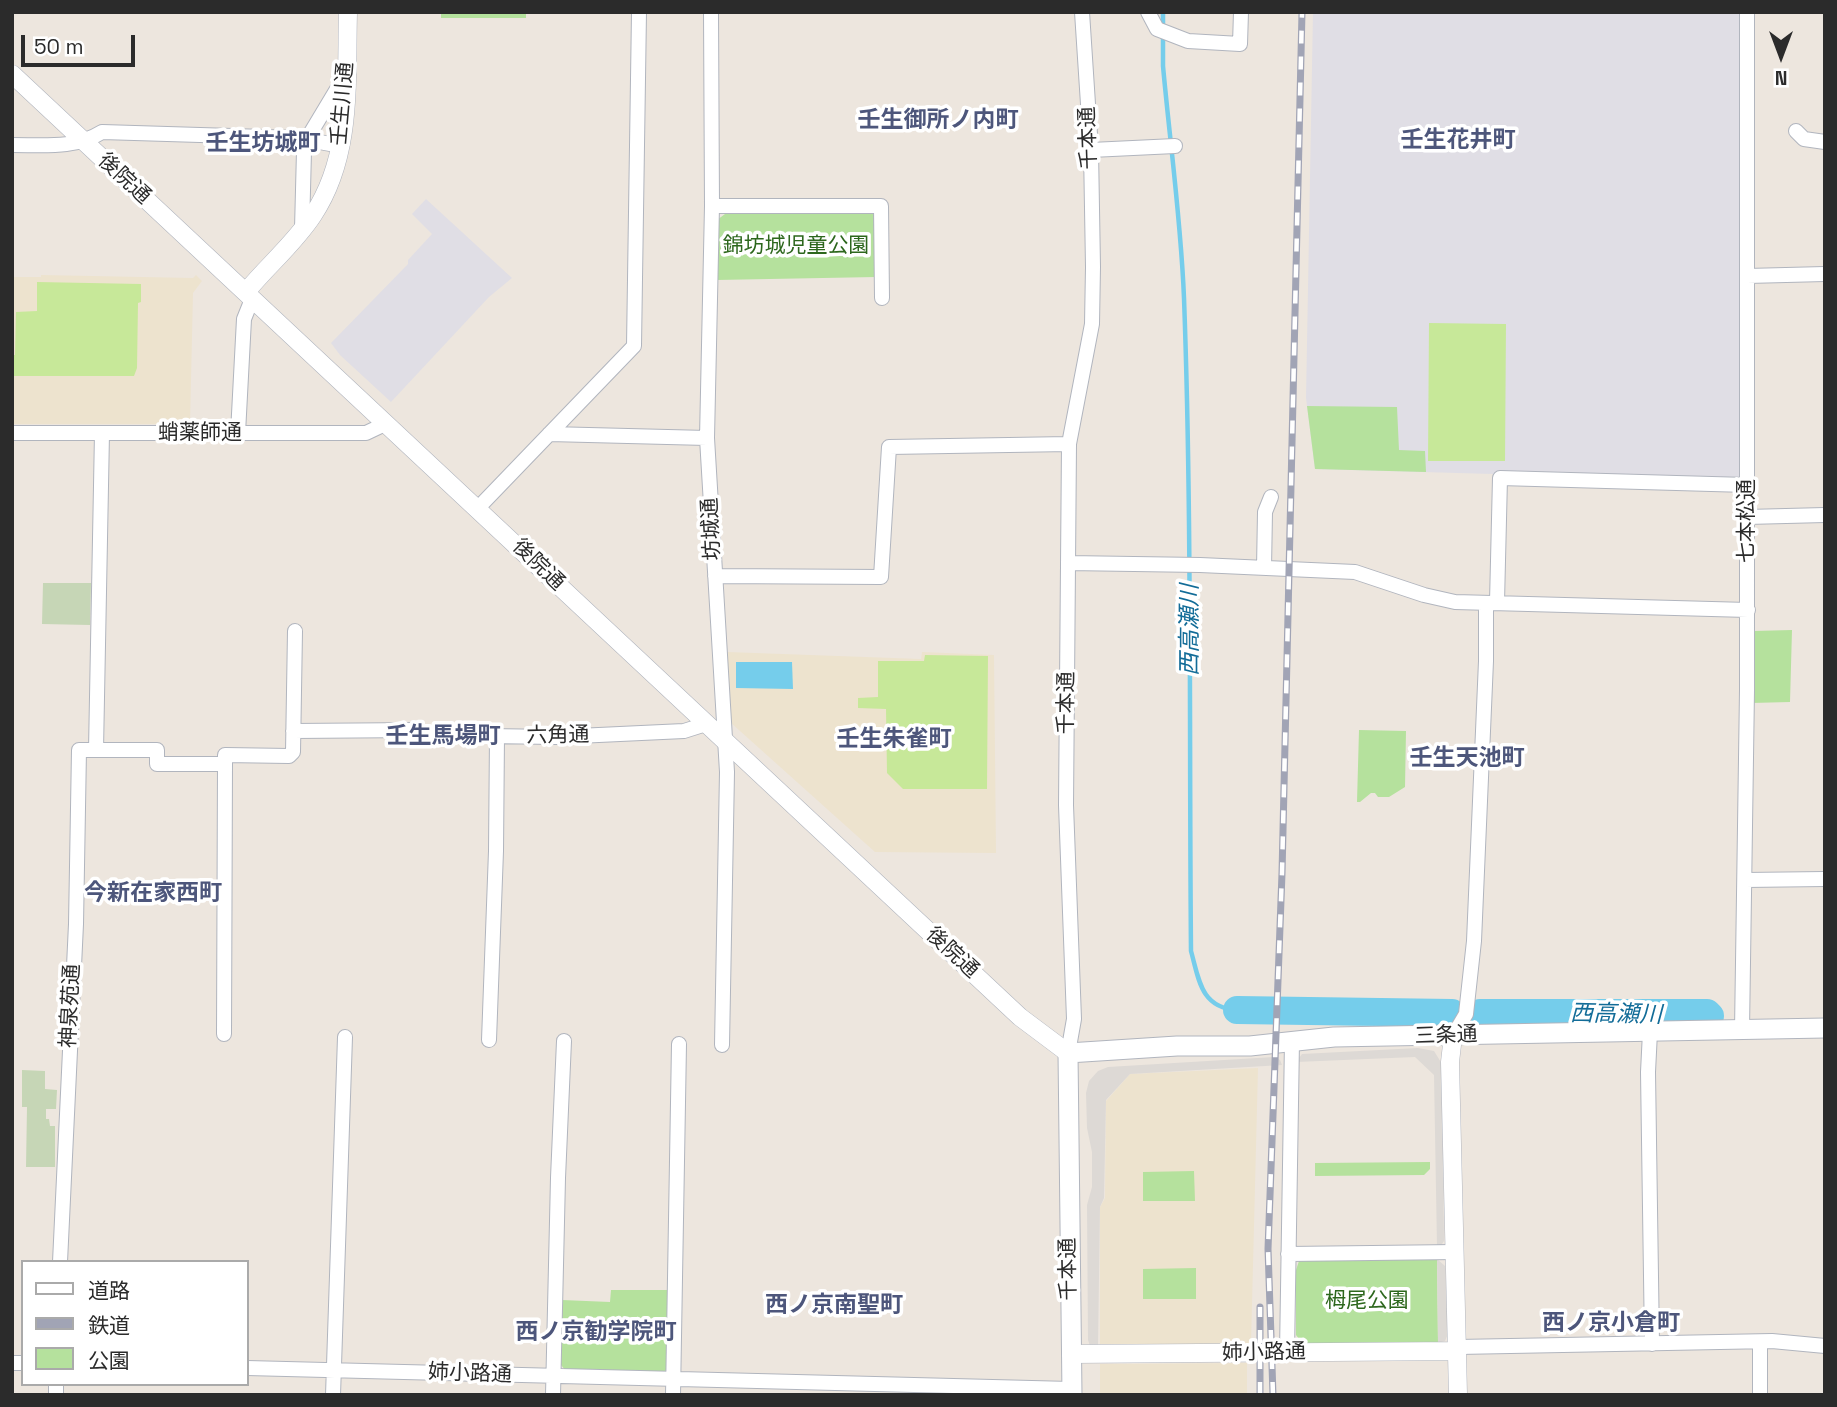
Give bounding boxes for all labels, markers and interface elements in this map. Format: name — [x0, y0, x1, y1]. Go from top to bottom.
scale bar — [24, 21, 138, 65]
north arrow — [1746, 21, 1816, 91]
text: 50 m — [34, 33, 84, 60]
street label: 壬生川通 — [327, 61, 359, 147]
text: N — [1775, 65, 1787, 90]
street label: 千本通 — [1075, 106, 1103, 170]
district label: 壬生御所ノ内町 — [858, 107, 1018, 135]
district label: 壬生花井町 — [1401, 127, 1515, 155]
district label: 壬生坊城町 — [206, 130, 320, 158]
street label: 後院通 — [92, 148, 156, 210]
park label: 錦坊城児童公園 — [723, 233, 869, 259]
street label: 蛸薬師通 — [158, 420, 242, 446]
street label: 七本松通 — [1734, 479, 1760, 563]
street label: 坊城通 — [698, 497, 726, 561]
street label: 後院通 — [507, 534, 569, 596]
water label: 西高瀬川 — [1177, 584, 1205, 676]
street label: 千本通 — [1054, 671, 1080, 735]
district label: 壬生馬場町 — [386, 723, 500, 751]
street label: 六角通 — [526, 723, 590, 749]
district label: 壬生朱雀町 — [837, 726, 951, 754]
district label: 壬生天池町 — [1410, 745, 1524, 773]
district label: 今新在家西町 — [84, 880, 222, 908]
street label: 後院通 — [920, 922, 984, 984]
street label: 神泉苑通 — [56, 963, 86, 1049]
water label: 西高瀬川 — [1570, 1000, 1662, 1030]
street label: 三条通 — [1414, 1022, 1478, 1050]
street label: 千本通 — [1056, 1237, 1082, 1301]
legend — [21, 1260, 248, 1386]
text: 道路 — [88, 1277, 130, 1304]
park label: 栂尾公園 — [1325, 1288, 1409, 1314]
district label: 西ノ京南聖町 — [765, 1292, 903, 1320]
district label: 西ノ京小倉町 — [1542, 1310, 1680, 1338]
text: 鉄道 — [88, 1312, 130, 1339]
district label: 西ノ京勧学院町 — [516, 1319, 676, 1347]
street label: 姉小路通 — [1222, 1340, 1306, 1366]
text: 公園 — [88, 1347, 130, 1374]
street label: 姉小路通 — [428, 1360, 512, 1388]

